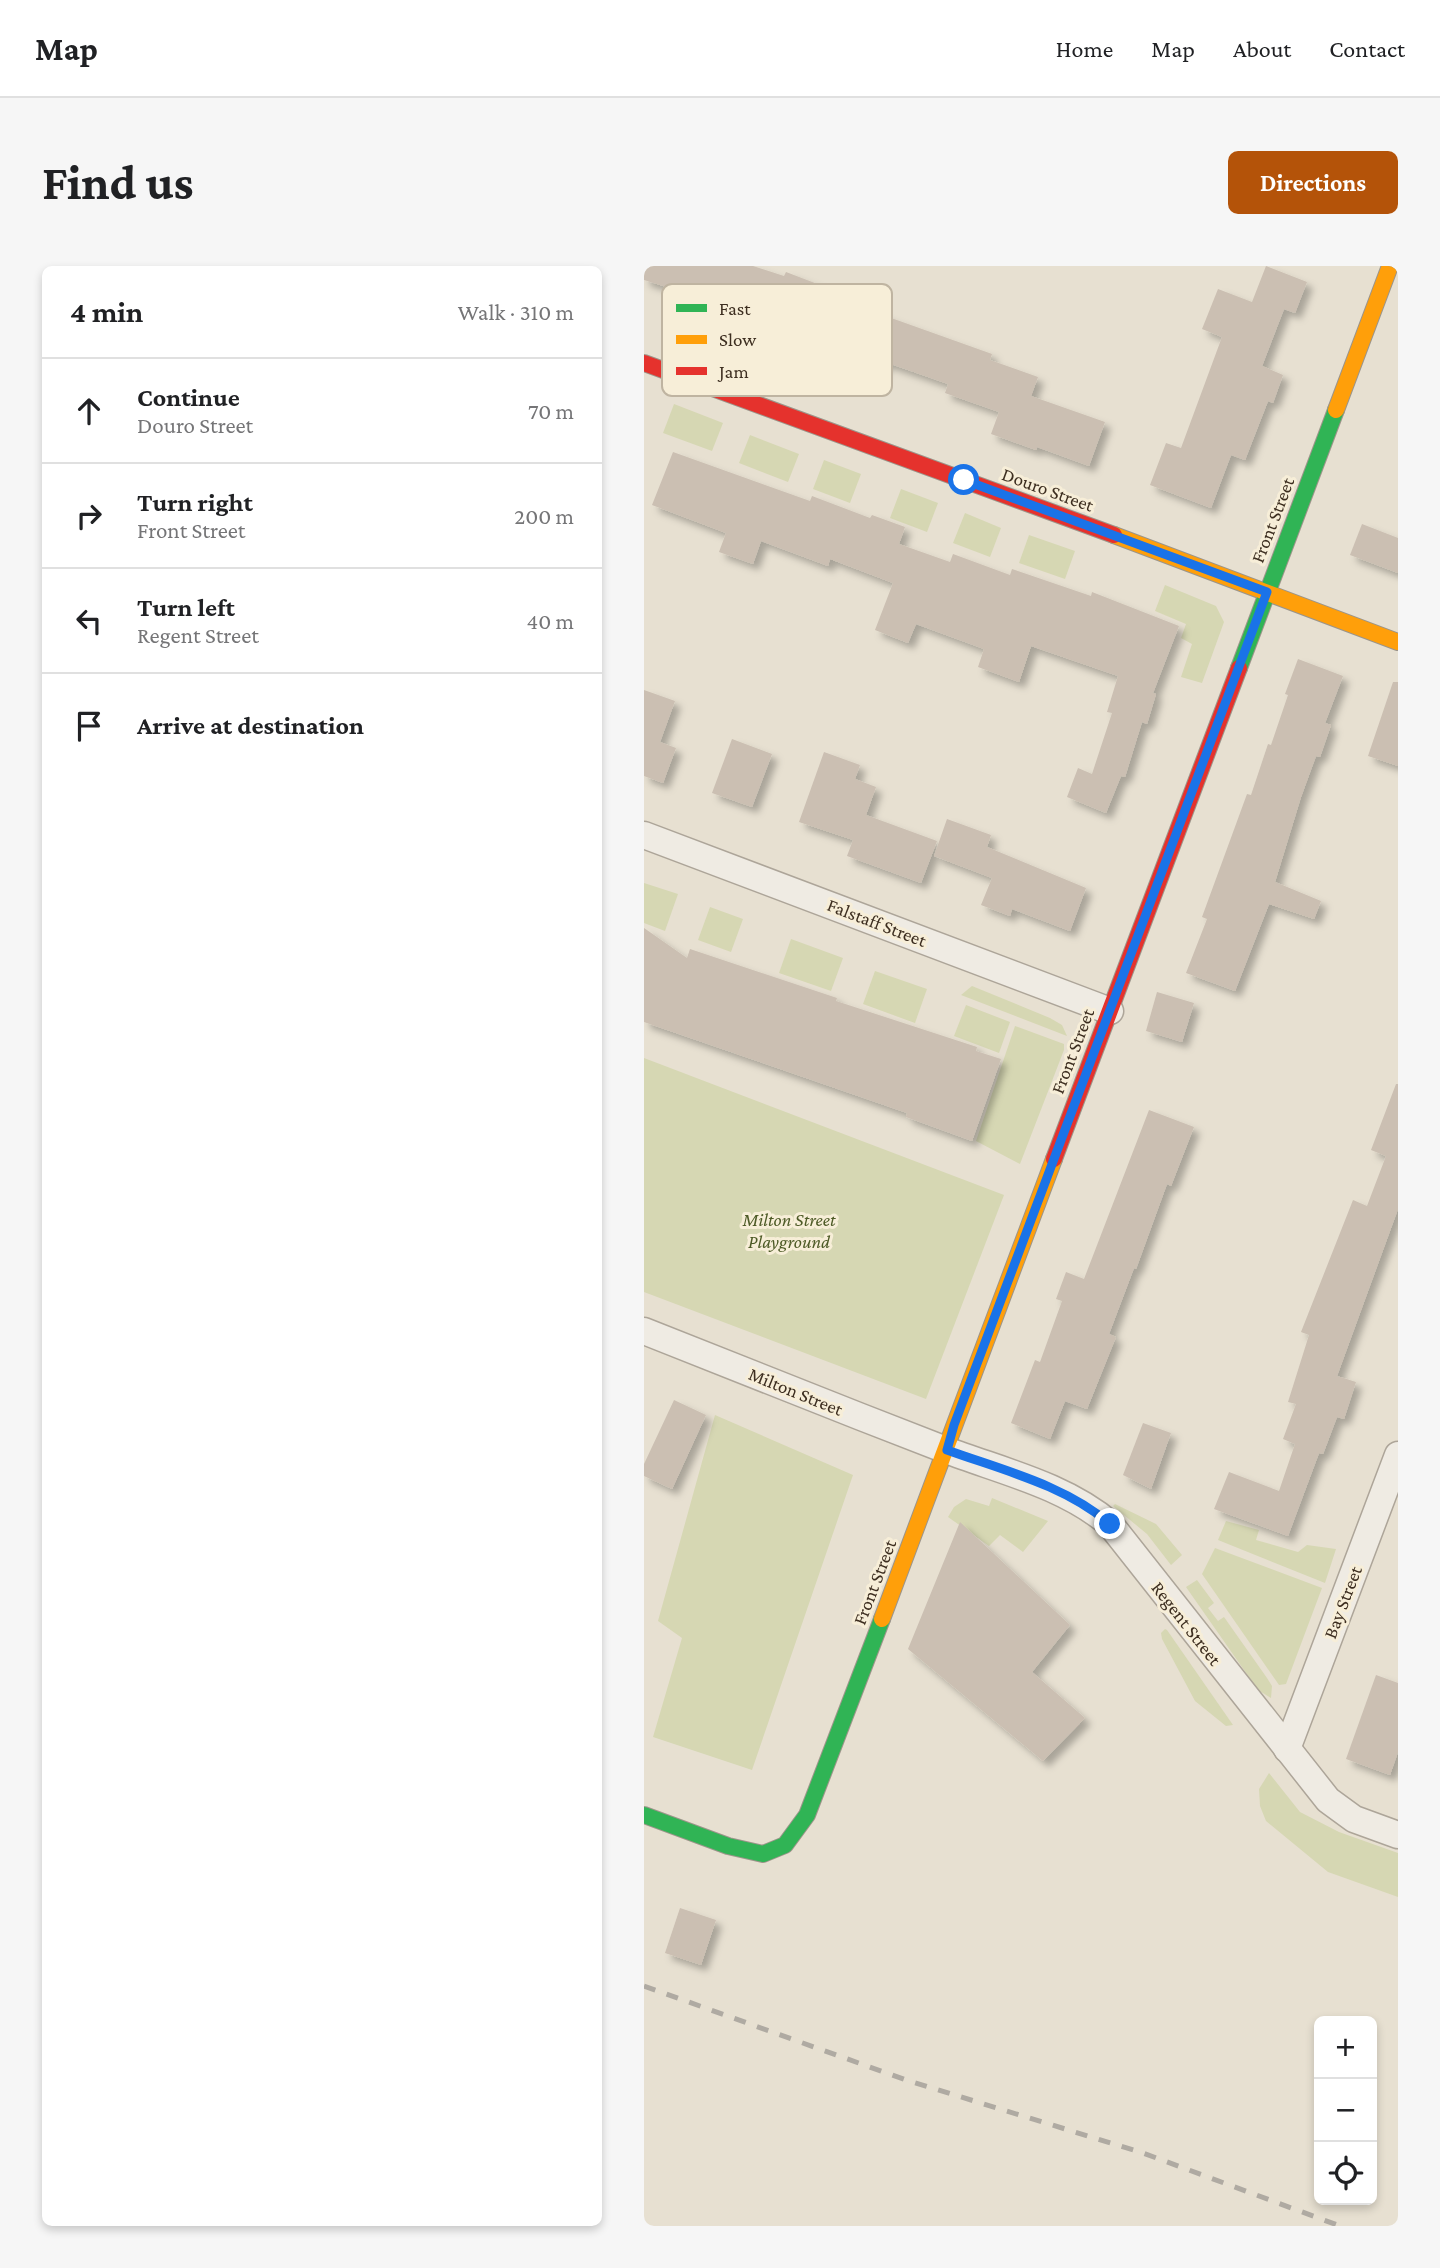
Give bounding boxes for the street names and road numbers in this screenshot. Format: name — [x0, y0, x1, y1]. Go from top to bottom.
street label: Douro Street — [999, 463, 1097, 516]
street label: Front Street — [1247, 474, 1299, 566]
street label: Falstaff Street — [824, 894, 930, 951]
street label: Front Street — [1047, 1005, 1099, 1097]
street label: Milton Street — [746, 1363, 847, 1420]
street label: Front Street — [849, 1536, 901, 1628]
street label: Bay Street — [1319, 1562, 1366, 1641]
street label: Regent Street — [1147, 1577, 1226, 1670]

